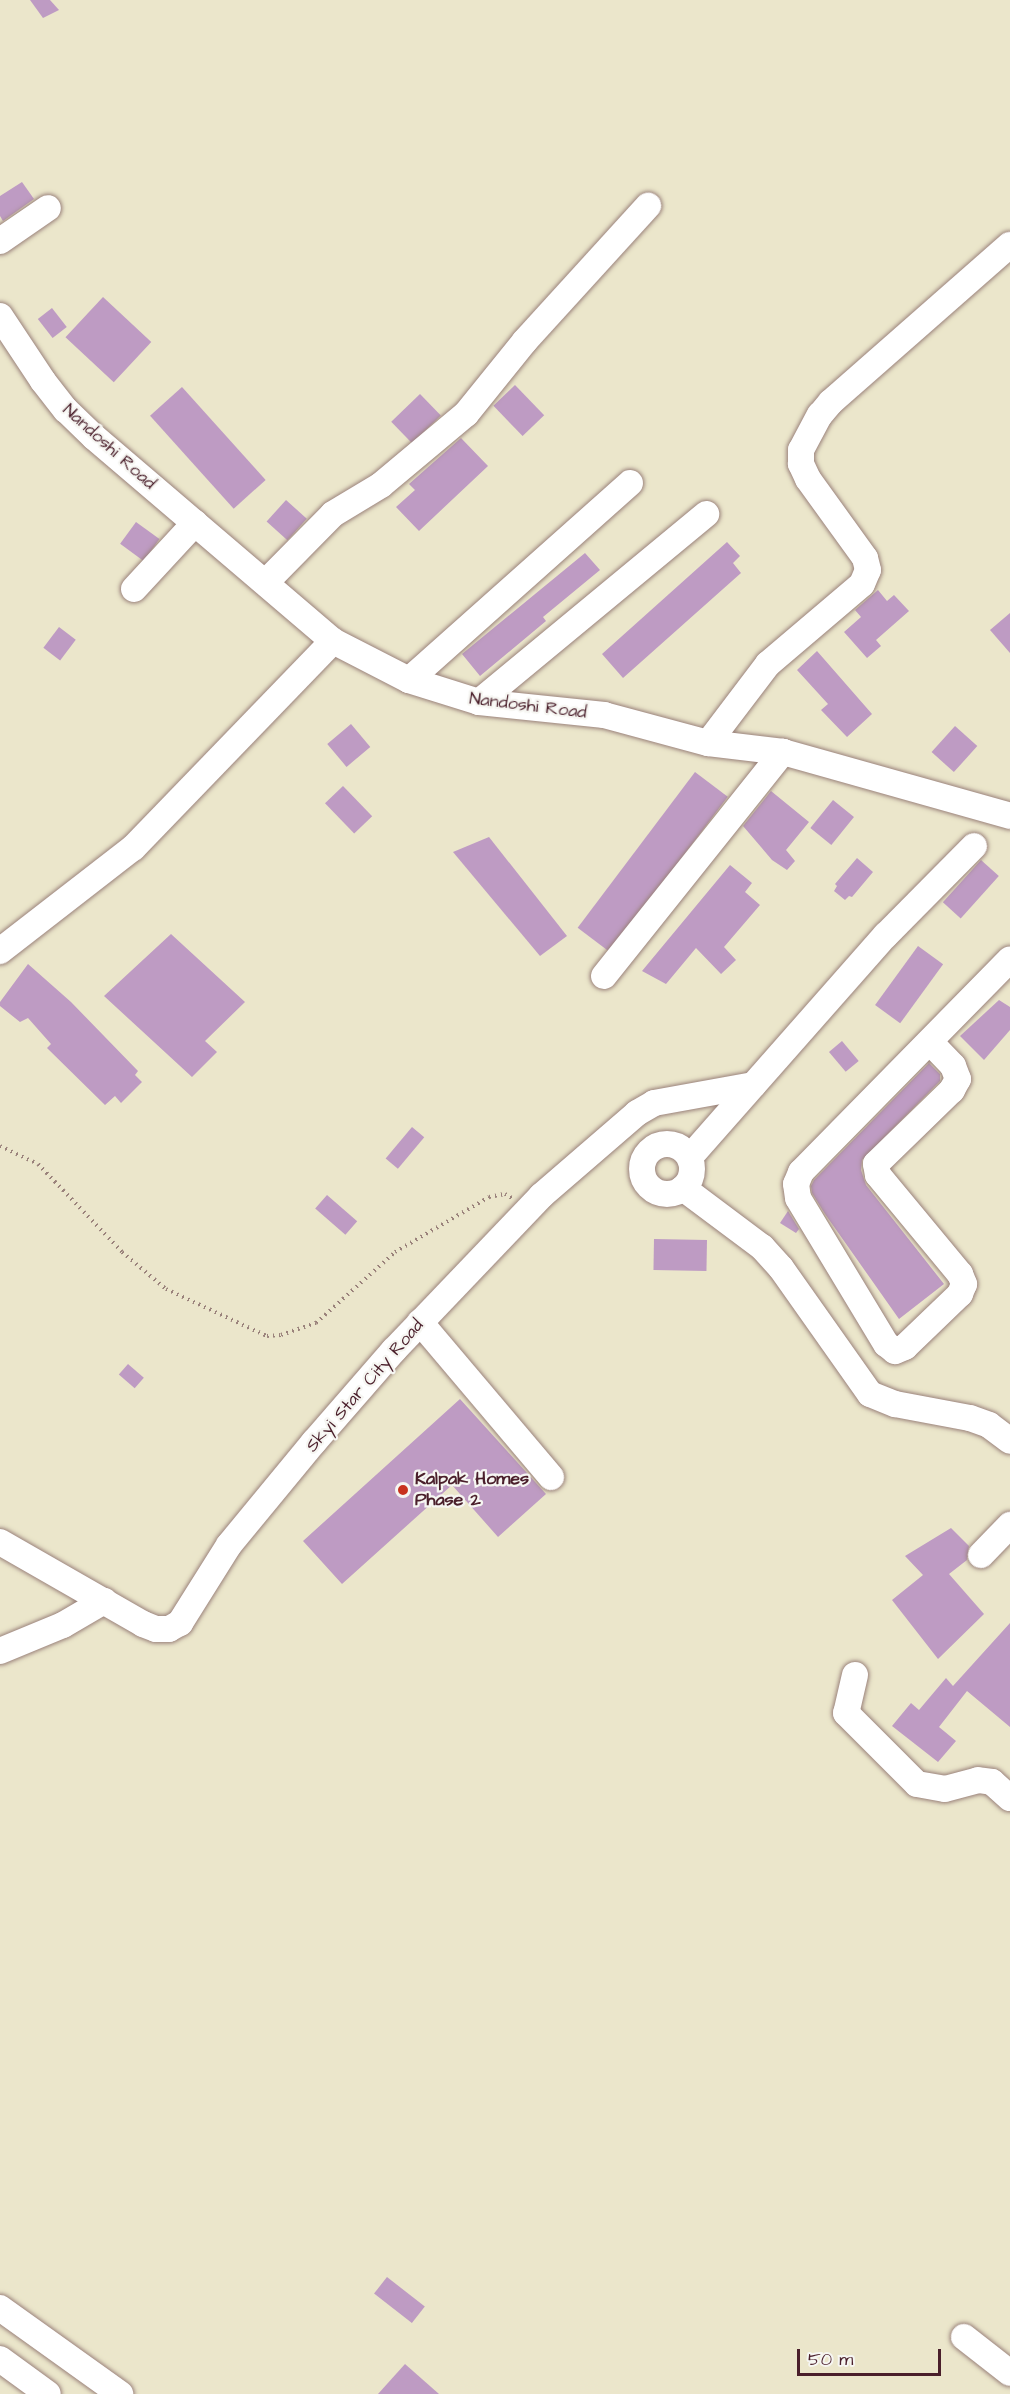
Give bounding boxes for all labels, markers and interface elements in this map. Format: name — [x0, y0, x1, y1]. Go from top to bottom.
street label: Nandoshi Road — [58, 399, 160, 495]
street label: Nandoshi Road — [468, 688, 588, 724]
street label: Skyi Star City Road — [301, 1315, 429, 1457]
place label: Kalpak Homes Phase 2 — [415, 1469, 529, 1512]
marker: Kalpak Homes Phase 2 — [396, 1483, 410, 1497]
scale bar — [800, 2337, 944, 2375]
text: 50 m — [808, 2347, 853, 2372]

